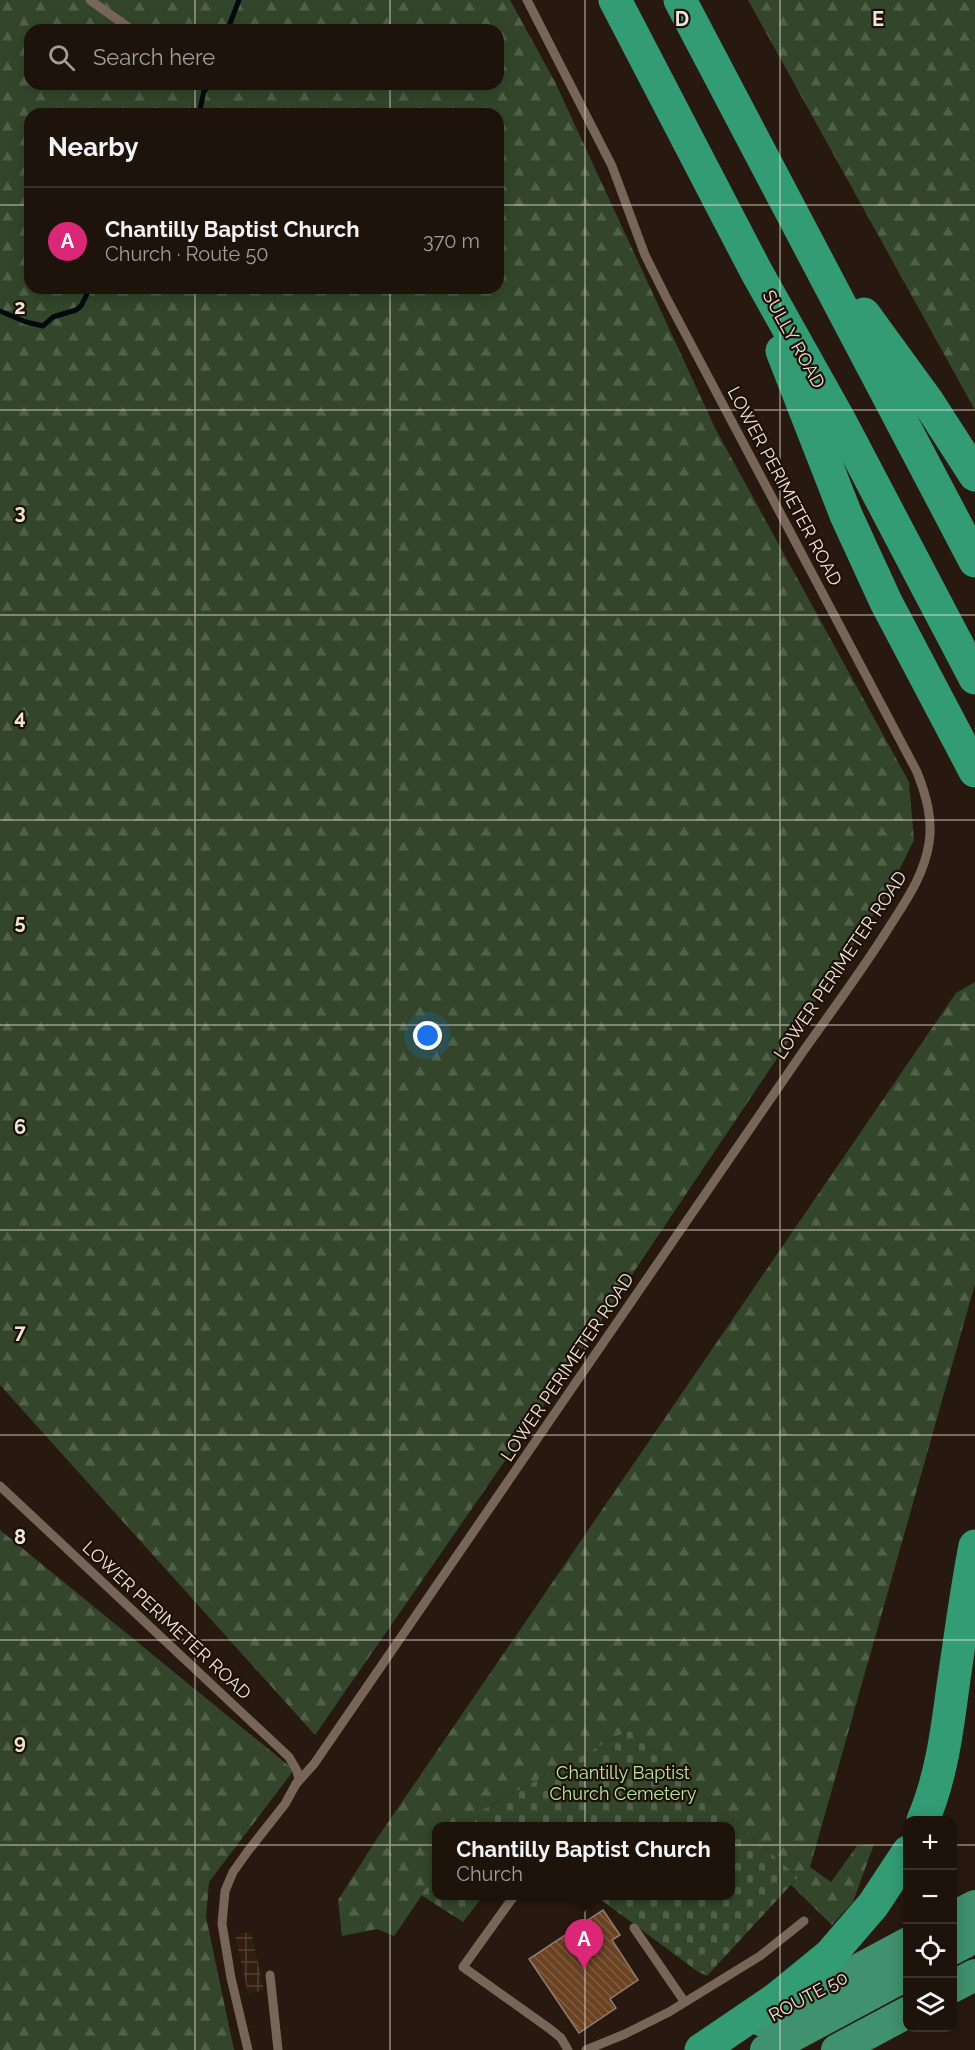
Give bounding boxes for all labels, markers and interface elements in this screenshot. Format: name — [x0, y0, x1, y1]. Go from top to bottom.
text: D — [675, 7, 689, 31]
text: E — [872, 7, 884, 31]
search box — [24, 24, 504, 90]
icon: search — [45, 41, 78, 74]
text: Search here — [93, 44, 215, 70]
text: Nearby — [48, 132, 138, 162]
text: Chantilly Baptist Church — [105, 216, 360, 242]
text: A — [61, 229, 74, 253]
text: 370 m — [423, 229, 480, 253]
text: Church · Route 50 — [105, 242, 269, 266]
street label: SULLY ROAD — [758, 286, 830, 392]
text: 2 — [14, 295, 26, 319]
street label: LOWER PERIMETER ROAD — [724, 383, 847, 589]
text: 3 — [14, 500, 26, 524]
text: 4 — [14, 705, 26, 729]
street label: LOWER PERIMETER ROAD — [769, 867, 911, 1063]
text: 5 — [14, 910, 26, 934]
your location — [413, 1021, 442, 1050]
text: 6 — [14, 1115, 26, 1139]
street label: LOWER PERIMETER ROAD — [496, 1269, 638, 1465]
text: 7 — [14, 1320, 26, 1344]
text: 8 — [14, 1525, 26, 1549]
street label: LOWER PERIMETER ROAD — [79, 1536, 256, 1704]
text: 9 — [14, 1730, 26, 1754]
park label: Chantilly Baptist Church Cemetery — [550, 1762, 697, 1804]
map controls — [903, 1816, 957, 2032]
button: + — [903, 1816, 957, 1870]
popup — [432, 1822, 735, 1900]
text: Chantilly Baptist Church — [456, 1836, 711, 1862]
text: Church — [456, 1862, 523, 1886]
button: − — [903, 1870, 957, 1924]
pin: A — [564, 1920, 604, 1969]
button: locate — [903, 1924, 957, 1978]
street label: ROUTE 50 — [765, 1966, 851, 2026]
button: layers — [903, 1978, 957, 2032]

